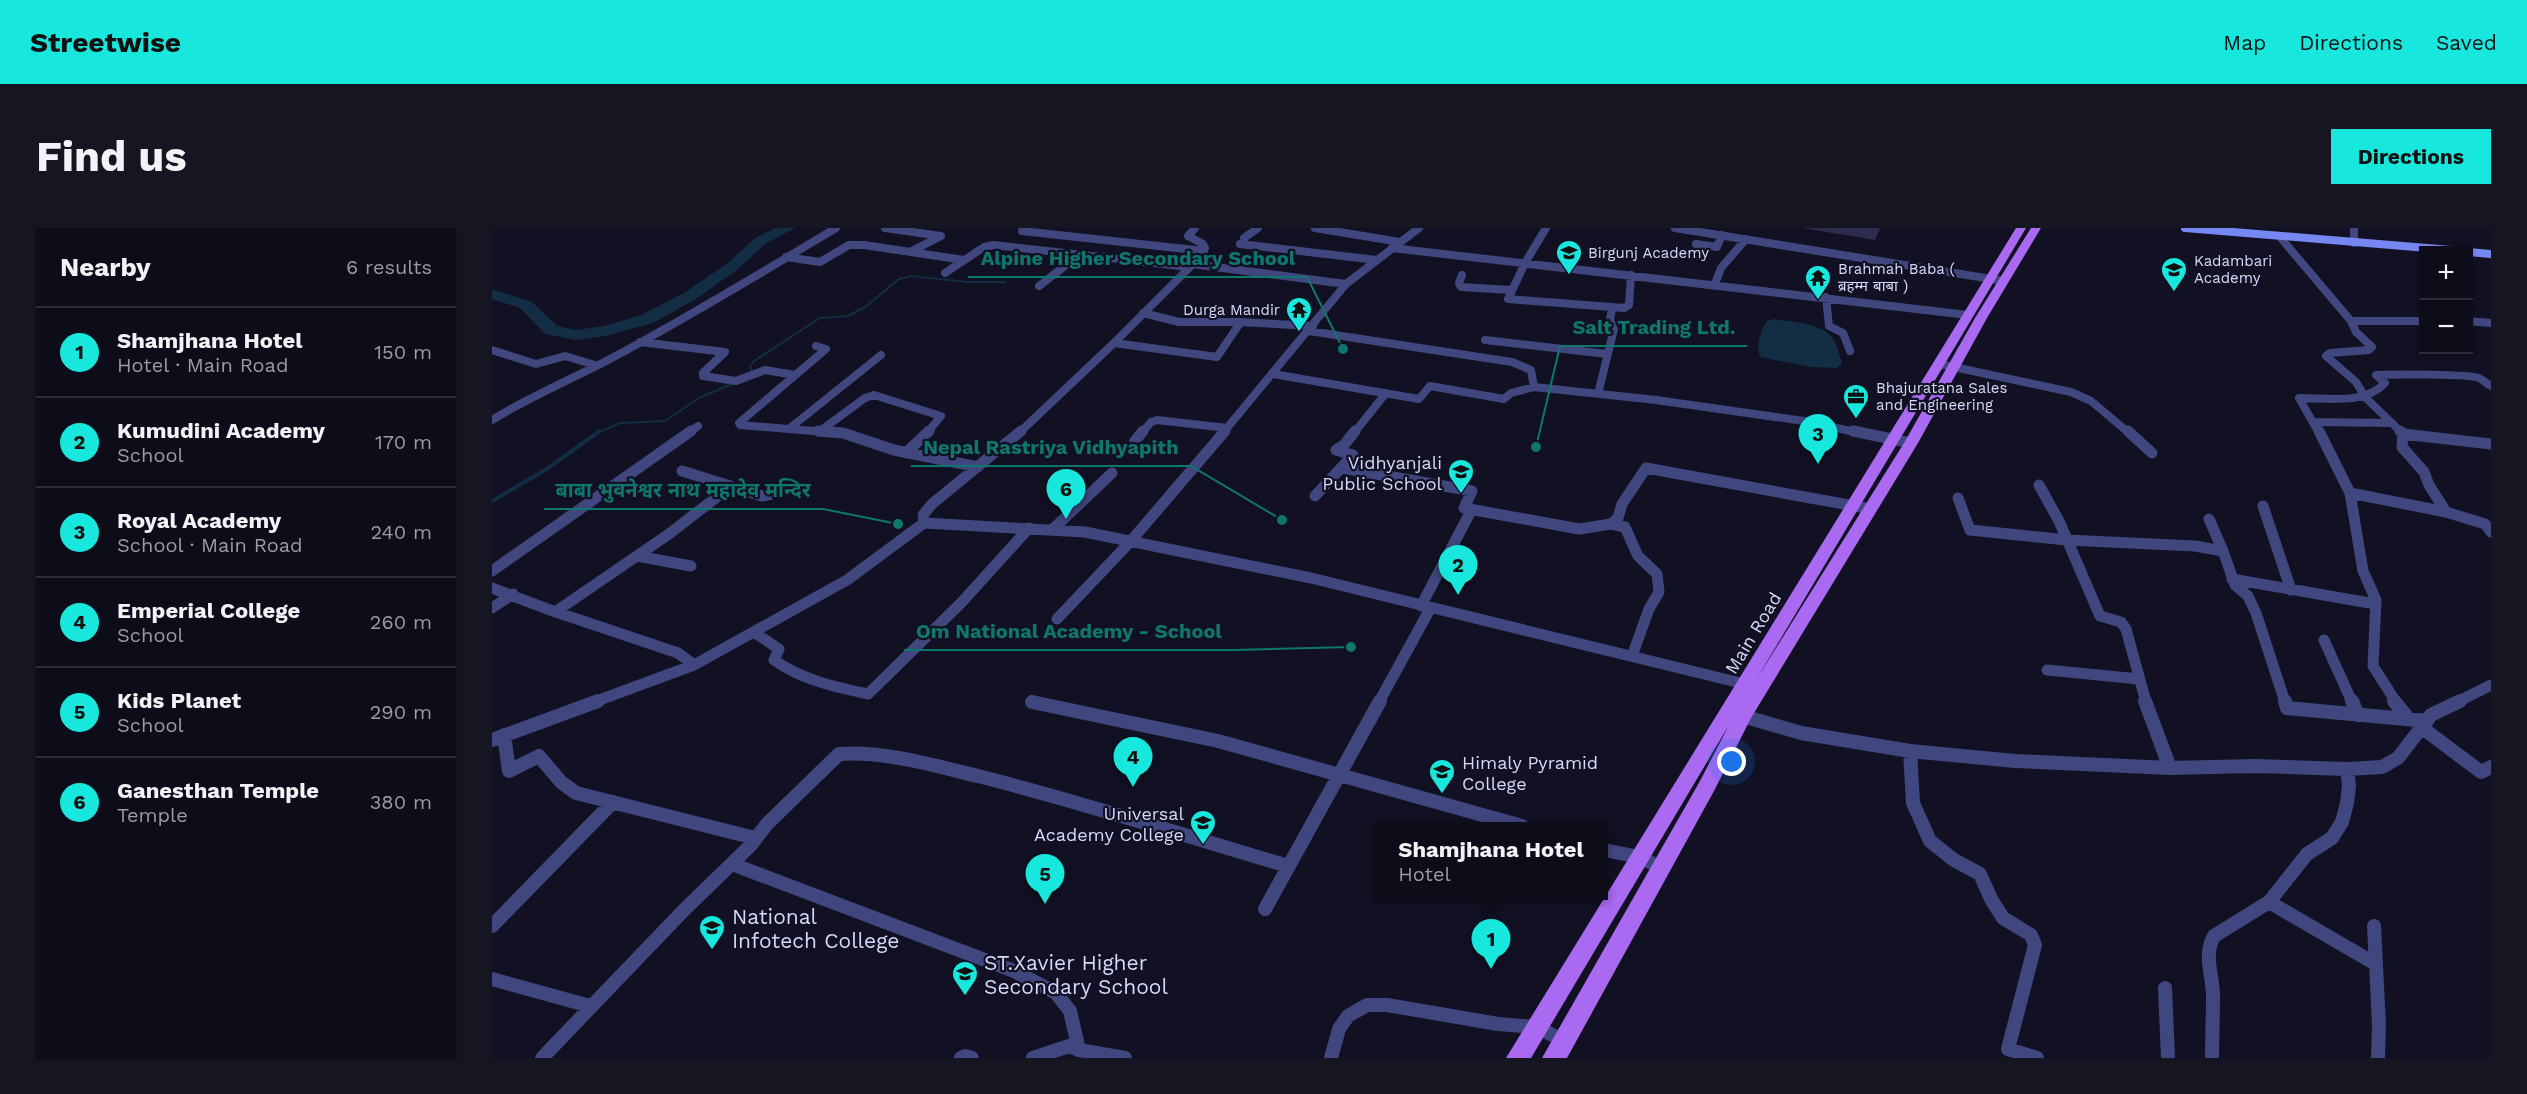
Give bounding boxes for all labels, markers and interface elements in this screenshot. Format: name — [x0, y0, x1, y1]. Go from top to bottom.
text: Streetwise — [30, 26, 181, 59]
text: Map — [2223, 30, 2266, 55]
text: Directions — [2299, 30, 2403, 55]
text: Saved — [2436, 30, 2497, 55]
button: Directions — [2331, 129, 2491, 184]
text: Find us — [36, 132, 187, 181]
school or university icon: Birgunj Academy — [1554, 238, 1584, 276]
callout: Alpine Higher Secondary School — [968, 239, 1307, 277]
place label: Birgunj Academy — [1588, 244, 1709, 262]
text: Alpine Higher Secondary School — [981, 246, 1296, 270]
map controls — [2419, 246, 2473, 354]
button: + — [2419, 246, 2473, 300]
text: Nearby — [60, 252, 151, 282]
place label: Kadambari Academy — [2194, 252, 2272, 287]
text: 6 results — [346, 255, 432, 279]
school or university icon: Kadambari Academy — [2159, 255, 2189, 293]
place label: Brahmah Baba ( ब्रहम्म बाबा ) — [1838, 260, 1955, 295]
temple icon: Brahmah Baba ( ब्रहम्म बाबा ) — [1803, 263, 1833, 301]
temple icon: Durga Mandir — [1284, 295, 1314, 333]
button: − — [2419, 300, 2473, 354]
place label: Durga Mandir — [1183, 301, 1280, 319]
callout: Salt Trading Ltd. — [1560, 308, 1747, 346]
text: Salt Trading Ltd. — [1573, 315, 1735, 339]
text: Shamjhana Hotel — [117, 328, 302, 353]
text: 1 — [75, 340, 84, 364]
text: 150 m — [374, 340, 432, 364]
text: Hotel · Main Road — [117, 353, 288, 377]
place label: Bhajuratana Sales and Engineering — [1876, 379, 2007, 414]
office icon: Bhajuratana Sales and Engineering — [1841, 382, 1871, 420]
pin: 3 — [1798, 414, 1838, 464]
text: Kumudini Academy — [117, 418, 325, 443]
callout: Nepal Rastriya Vidhyapith — [911, 428, 1191, 466]
text: 2 — [74, 430, 85, 454]
text: 170 m — [375, 430, 432, 454]
text: Nepal Rastriya Vidhyapith — [923, 435, 1179, 459]
text: School — [117, 443, 184, 467]
place label: Vidhyanjali Public School — [1322, 452, 1442, 494]
school or university icon: Vidhyanjali Public School — [1446, 457, 1476, 495]
pin: 6 — [1046, 470, 1086, 519]
callout: बाबा भुवनेश्वर नाथ महादेव मन्दिर — [544, 471, 823, 509]
text: बाबा भुवनेश्वर नाथ महादेव मन्दिर — [555, 478, 812, 503]
text: Royal Academy — [117, 508, 281, 533]
text: 3 — [74, 520, 85, 544]
text: 240 m — [370, 520, 432, 544]
text: School · Main Road — [117, 533, 303, 557]
pin: 2 — [1438, 546, 1478, 595]
street label: Main Road — [1720, 588, 1786, 678]
text: Emperial College — [117, 598, 300, 623]
text: 4 — [73, 610, 86, 634]
text: 260 m — [370, 610, 432, 634]
callout: Om National Academy - School — [904, 612, 1235, 650]
text: Om National Academy - School — [916, 619, 1222, 643]
text: School — [117, 623, 184, 647]
text: Kids Planet — [117, 688, 241, 713]
text: 5 — [74, 700, 85, 724]
text: 290 m — [370, 700, 432, 724]
text: School — [117, 713, 184, 737]
pin: 4 — [1114, 738, 1152, 787]
your location — [1717, 747, 1746, 776]
place label: Himaly Pyramid College — [1462, 752, 1598, 794]
school or university icon: Himaly Pyramid College — [1427, 757, 1457, 795]
text: Ganesthan Temple — [117, 778, 319, 803]
text: 6 — [73, 790, 86, 814]
text: 380 m — [370, 790, 432, 814]
text: Temple — [117, 803, 188, 827]
place label: Universal Academy College — [1034, 803, 1184, 845]
school or university icon: Universal Academy College — [1188, 808, 1218, 846]
popup — [1374, 822, 1608, 900]
text: Shamjhana Hotel — [1398, 837, 1584, 862]
pin: 5 — [1026, 854, 1064, 904]
text: Hotel — [1398, 862, 1451, 886]
place label: National Infotech College — [732, 904, 899, 953]
school or university icon: National Infotech College — [697, 913, 727, 951]
pin: 1 — [1472, 920, 1510, 969]
place label: ST.Xavier Higher Secondary School — [984, 950, 1168, 999]
school or university icon: ST.Xavier Higher Secondary School — [950, 959, 980, 997]

